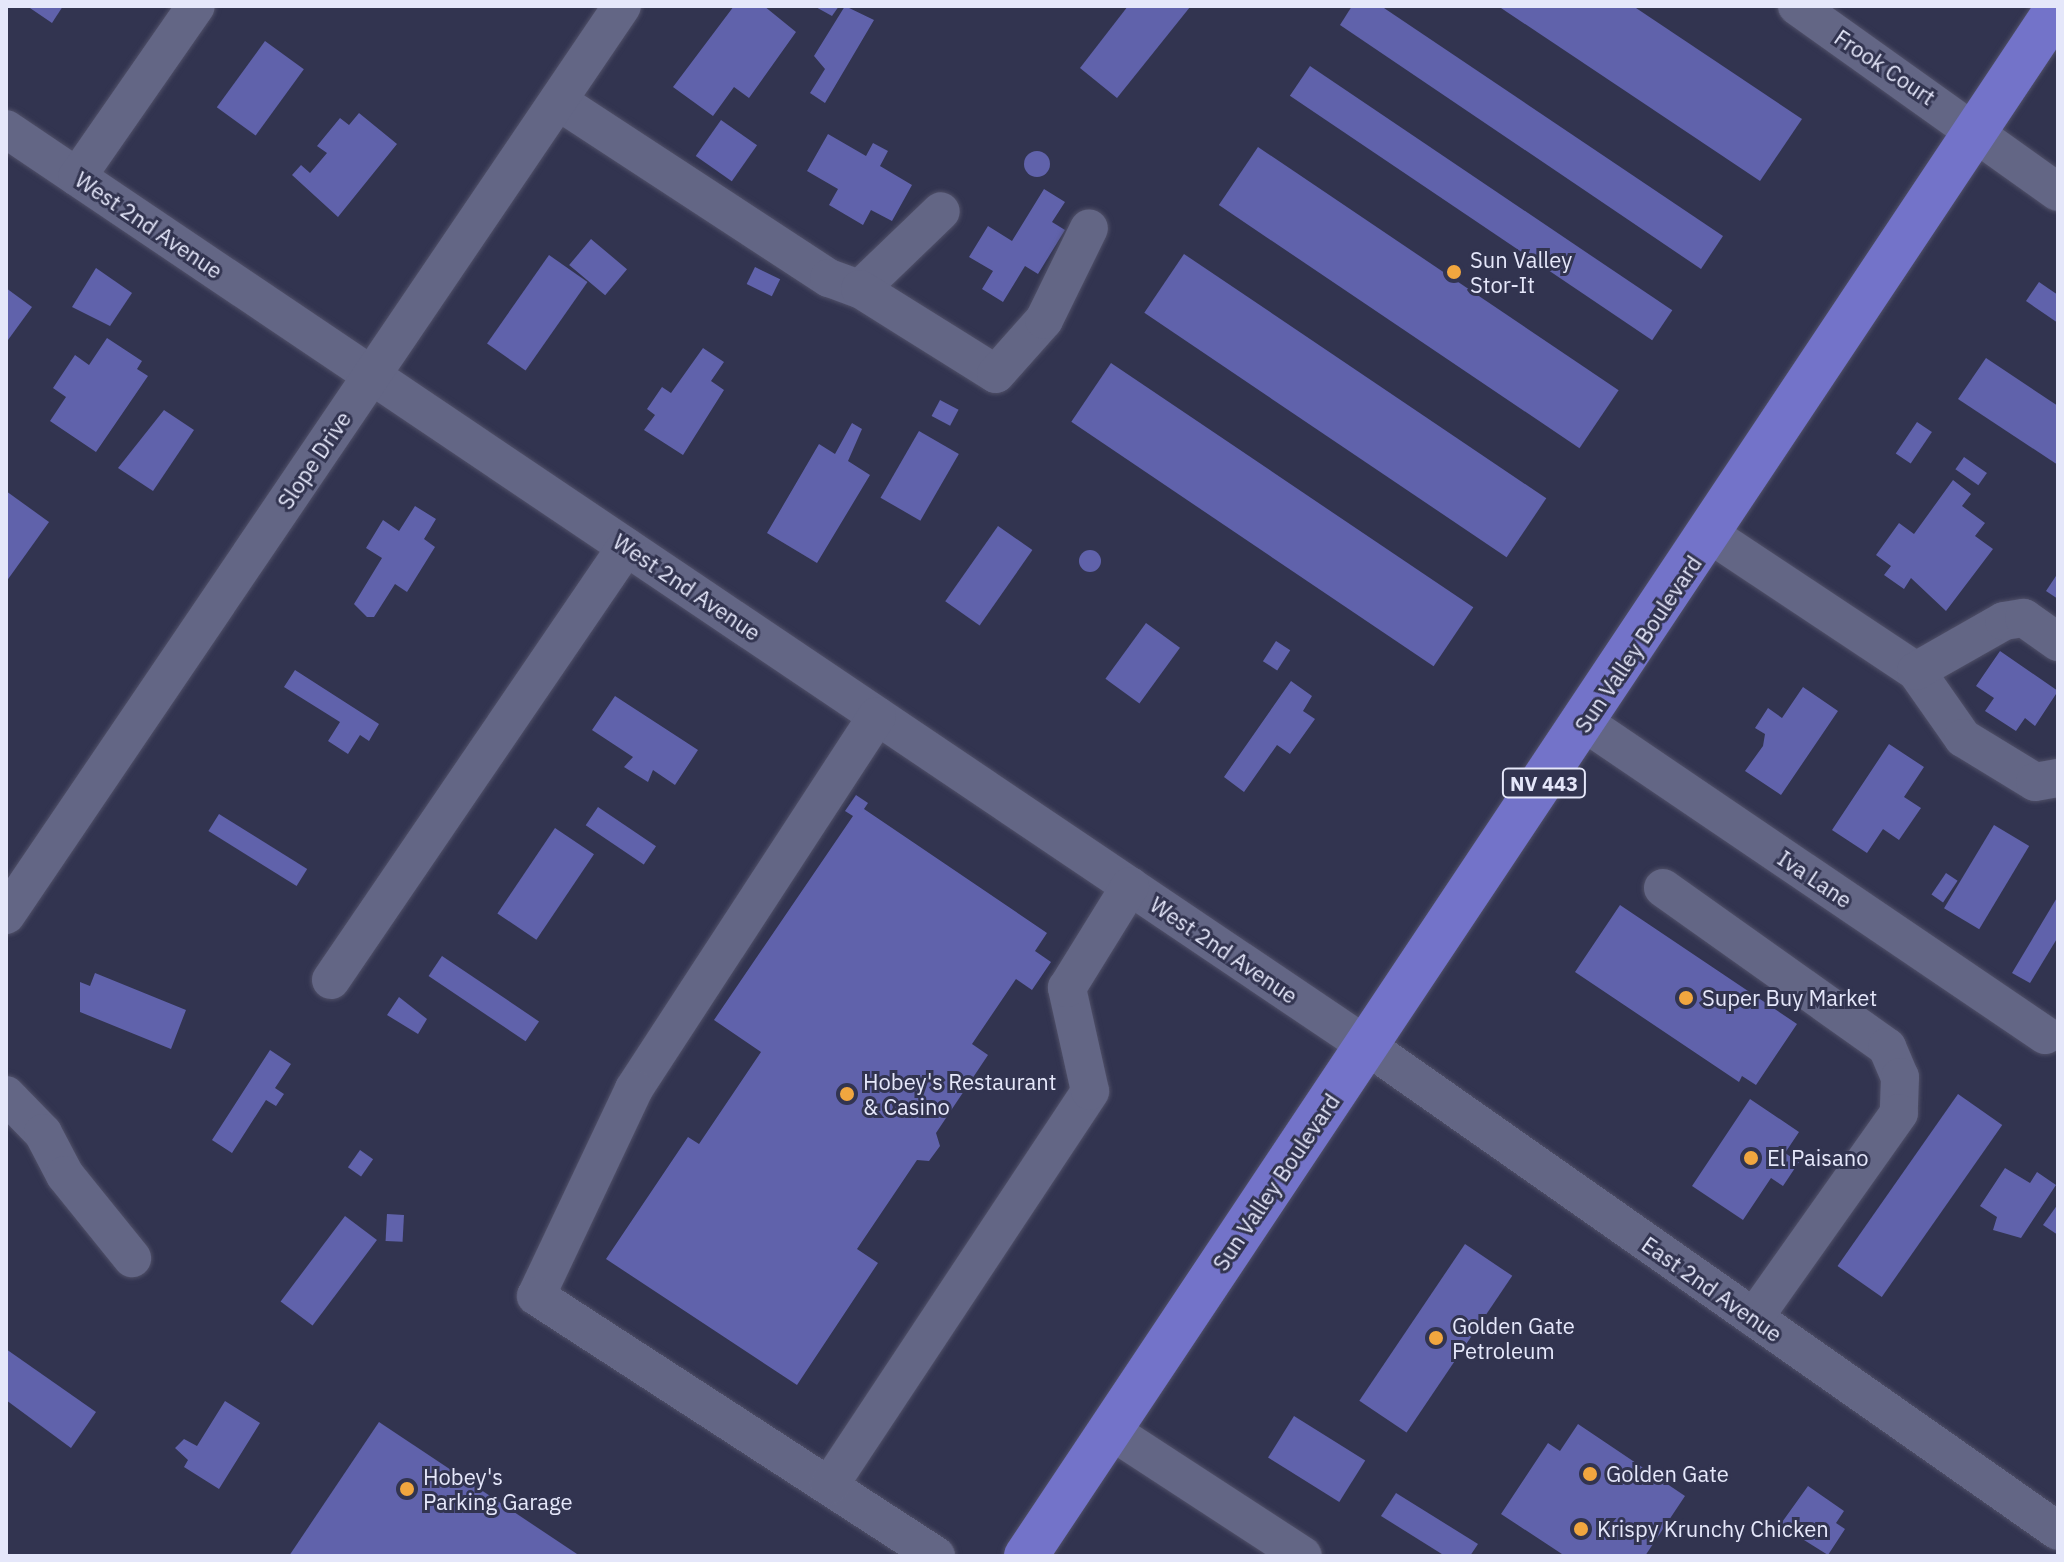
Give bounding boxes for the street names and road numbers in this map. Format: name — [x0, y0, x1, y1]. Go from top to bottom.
street label: Frook Court — [1830, 24, 1940, 110]
street label: West 2nd Avenue — [70, 166, 228, 284]
street label: Slope Drive — [272, 406, 356, 514]
street label: West 2nd Avenue — [608, 528, 766, 646]
street label: Sun Valley Boulevard — [1569, 551, 1707, 737]
road number: NV 443 — [1500, 767, 1588, 799]
street label: Iva Lane — [1773, 845, 1857, 913]
street label: West 2nd Avenue — [1145, 891, 1303, 1009]
street label: Sun Valley Boulevard — [1207, 1089, 1345, 1275]
street label: East 2nd Avenue — [1637, 1231, 1787, 1347]

